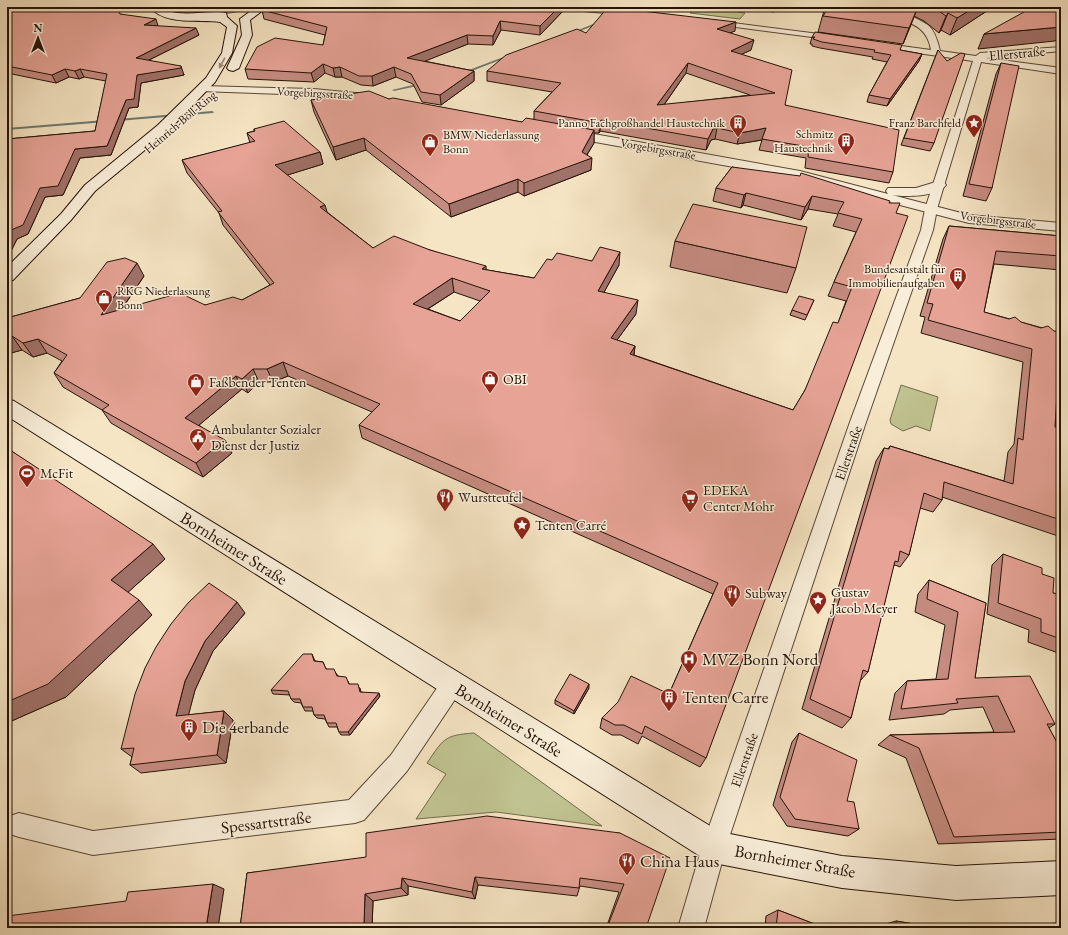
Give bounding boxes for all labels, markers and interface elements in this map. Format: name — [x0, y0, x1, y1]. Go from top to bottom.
north arrow — [18, 18, 58, 58]
text: N — [34, 21, 43, 35]
street label: Ellerstraße — [988, 42, 1046, 64]
one-way arrow — [219, 57, 226, 69]
street label: Vorgebirgsstraße — [277, 83, 354, 103]
street label: Heinrich-Böll-Ring — [140, 86, 220, 157]
building icon: Panno Fachgroßhandel Haustechnik — [728, 113, 748, 138]
place icon: Franz Barchfeld — [964, 113, 984, 138]
place label: Panno Fachgroßhandel Haustechnik — [558, 115, 725, 131]
place label: Franz Barchfeld — [889, 115, 962, 131]
place label: Schmitz Haustechnik — [774, 126, 833, 156]
place label: BMW Niederlassung Bonn — [443, 127, 540, 157]
building icon: Schmitz Haustechnik — [836, 131, 856, 156]
shop icon: BMW Niederlassung Bonn — [420, 132, 440, 157]
street label: Vorgebirgsstraße — [619, 135, 697, 164]
street label: Vorgebirgsstraße — [959, 207, 1037, 233]
place label: Bundesanstalt für Immobilienaufgaben — [848, 261, 946, 291]
building icon: Bundesanstalt für Immobilienaufgaben — [948, 266, 968, 291]
place label: RKG Niederlassung Bonn — [117, 283, 211, 313]
shop icon: RKG Niederlassung Bonn — [94, 288, 114, 313]
shop icon: OBI — [480, 369, 500, 394]
place label: OBI — [503, 370, 527, 388]
shop icon: Faßbender Tenten — [186, 372, 206, 397]
place label: Faßbender Tenten — [209, 373, 307, 391]
place label: Ambulanter Sozialer Dienst der Justiz — [210, 420, 321, 454]
street label: Ellerstraße — [830, 423, 866, 483]
public building icon: Ambulanter Sozialer Dienst der Justiz — [188, 427, 208, 452]
sports icon: McFit — [17, 463, 37, 488]
place label: McFit — [40, 464, 74, 482]
place label: EDEKA Center Mohr — [703, 481, 774, 515]
restaurant icon: Wurstteufel — [435, 487, 455, 512]
place label: Wurstteufel — [458, 488, 523, 506]
supermarket icon: EDEKA Center Mohr — [680, 488, 700, 513]
street label: Bornheimer Straße — [176, 506, 292, 590]
place icon: Tenten Carré — [512, 515, 532, 540]
place label: Tenten Carré — [535, 516, 607, 534]
restaurant icon: Subway — [722, 583, 742, 608]
place label: Gustav Jacob Meyer — [830, 583, 898, 617]
place label: Subway — [745, 584, 788, 602]
place icon: Gustav Jacob Meyer — [808, 590, 828, 615]
place label: MVZ Bonn Nord — [702, 648, 819, 670]
hospital icon: MVZ Bonn Nord — [679, 649, 699, 674]
street label: Bornheimer Straße — [451, 678, 567, 762]
place label: Tenten Carre — [682, 686, 769, 708]
building icon: Tenten Carre — [659, 687, 679, 712]
place label: Die 4erbande — [202, 716, 289, 738]
building icon: Die 4erbande — [179, 717, 199, 742]
street label: Ellerstraße — [726, 730, 762, 790]
street label: Spessartstraße — [220, 806, 313, 838]
street label: Bornheimer Straße — [733, 840, 858, 883]
place label: China Haus — [640, 850, 719, 872]
restaurant icon: China Haus — [617, 851, 637, 876]

